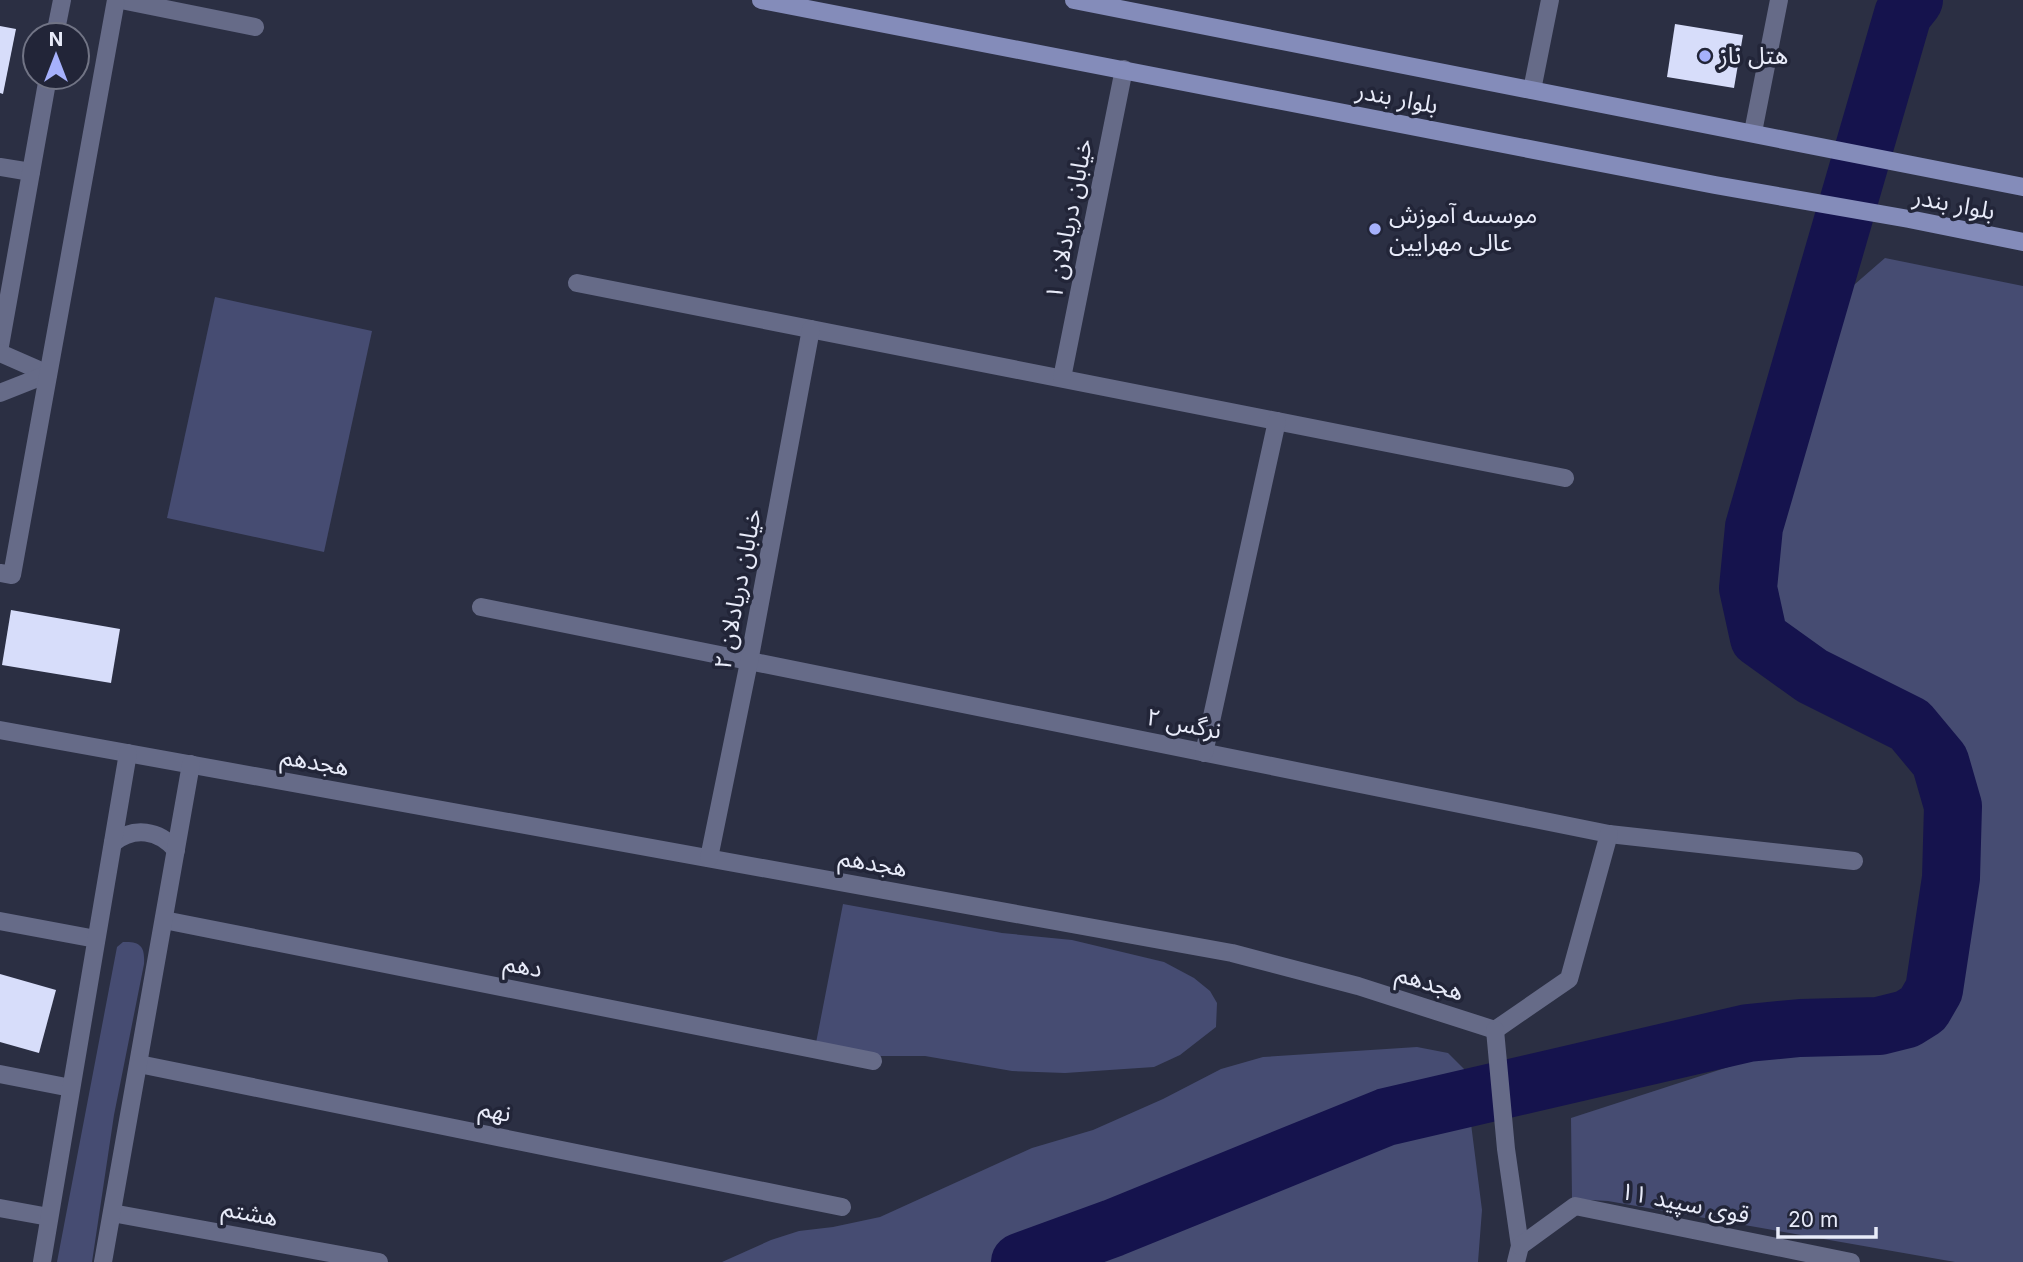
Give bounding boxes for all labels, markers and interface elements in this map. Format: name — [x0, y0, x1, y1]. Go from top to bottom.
north arrow — [21, 21, 91, 91]
text: N — [49, 28, 63, 51]
place label: هتل ناز — [1718, 41, 1788, 70]
marker: هتل ناز — [1697, 48, 1713, 64]
street label: بلوار بندر — [1353, 75, 1440, 120]
street label: خیابان دریادلان ۱ — [1039, 136, 1098, 302]
street label: بلوار بندر — [1910, 181, 1997, 226]
place label: موسسه آموزش عالی مهرایین — [1389, 200, 1537, 257]
marker: موسسه آموزش عالی مهرایین — [1367, 221, 1383, 237]
street label: خیابان دریادلان ۲ — [708, 506, 767, 672]
street label: نرگس ۲ — [1144, 702, 1224, 745]
street label: هجدهم — [278, 741, 352, 785]
street label: هجدهم — [836, 842, 910, 886]
street label: دهم — [501, 948, 545, 986]
street label: هجدهم — [1392, 959, 1467, 1009]
street label: نهم — [476, 1093, 514, 1131]
street label: قوی سپید ۱۱ — [1618, 1176, 1752, 1230]
street label: هشتم — [219, 1193, 281, 1235]
scale bar — [1778, 1196, 1876, 1240]
text: 20 m — [1788, 1207, 1838, 1232]

